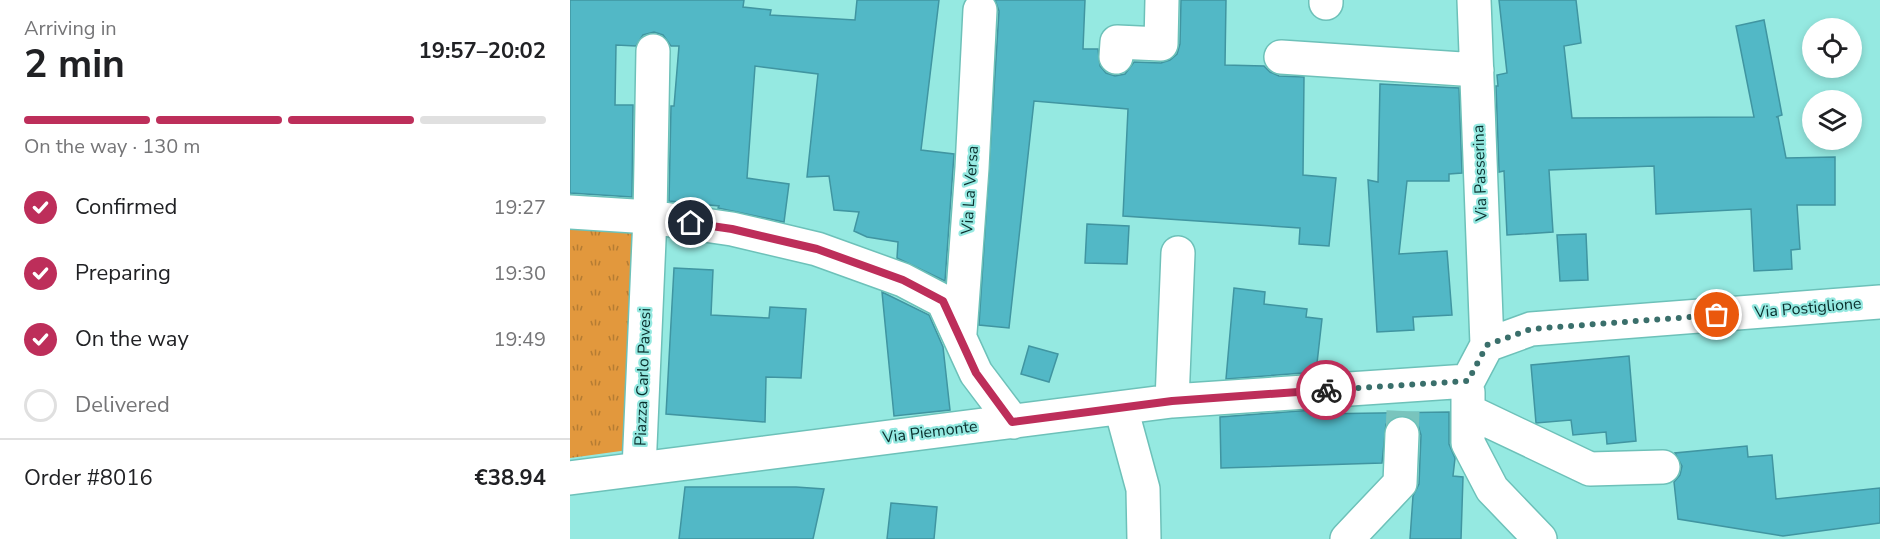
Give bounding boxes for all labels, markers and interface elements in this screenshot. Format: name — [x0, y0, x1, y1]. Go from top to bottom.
text: Arriving in — [24, 15, 117, 42]
map controls — [1802, 18, 1862, 150]
button: locate — [1802, 18, 1862, 78]
text: 19:57–20:02 — [418, 36, 546, 66]
text: 2 min — [24, 38, 125, 91]
button: layers — [1802, 90, 1862, 150]
street label: Via Passerina — [1467, 124, 1493, 223]
text: On the way · 130 m — [24, 133, 200, 160]
street label: Via La Versa — [956, 145, 984, 236]
icon: check — [24, 191, 57, 224]
text: Confirmed — [75, 192, 177, 222]
text: 19:27 — [493, 194, 546, 221]
pin — [665, 197, 716, 248]
icon: home — [674, 206, 707, 239]
icon: check — [24, 257, 57, 290]
text: Preparing — [75, 258, 171, 288]
text: 19:30 — [493, 260, 546, 287]
pin — [1691, 289, 1742, 340]
street label: Via Postiglione — [1753, 292, 1862, 324]
icon: bag — [1700, 298, 1733, 331]
street label: Piazza Carlo Pavesi — [630, 308, 656, 446]
icon: check — [24, 323, 57, 356]
text: On the way — [75, 324, 189, 354]
text: 19:49 — [493, 326, 546, 353]
courier — [1296, 360, 1356, 420]
icon: bike — [1310, 374, 1343, 407]
text: Delivered — [75, 390, 170, 420]
street label: Via Piemonte — [880, 415, 979, 449]
text: Order #8016 — [24, 463, 153, 493]
text: €38.94 — [475, 463, 546, 493]

